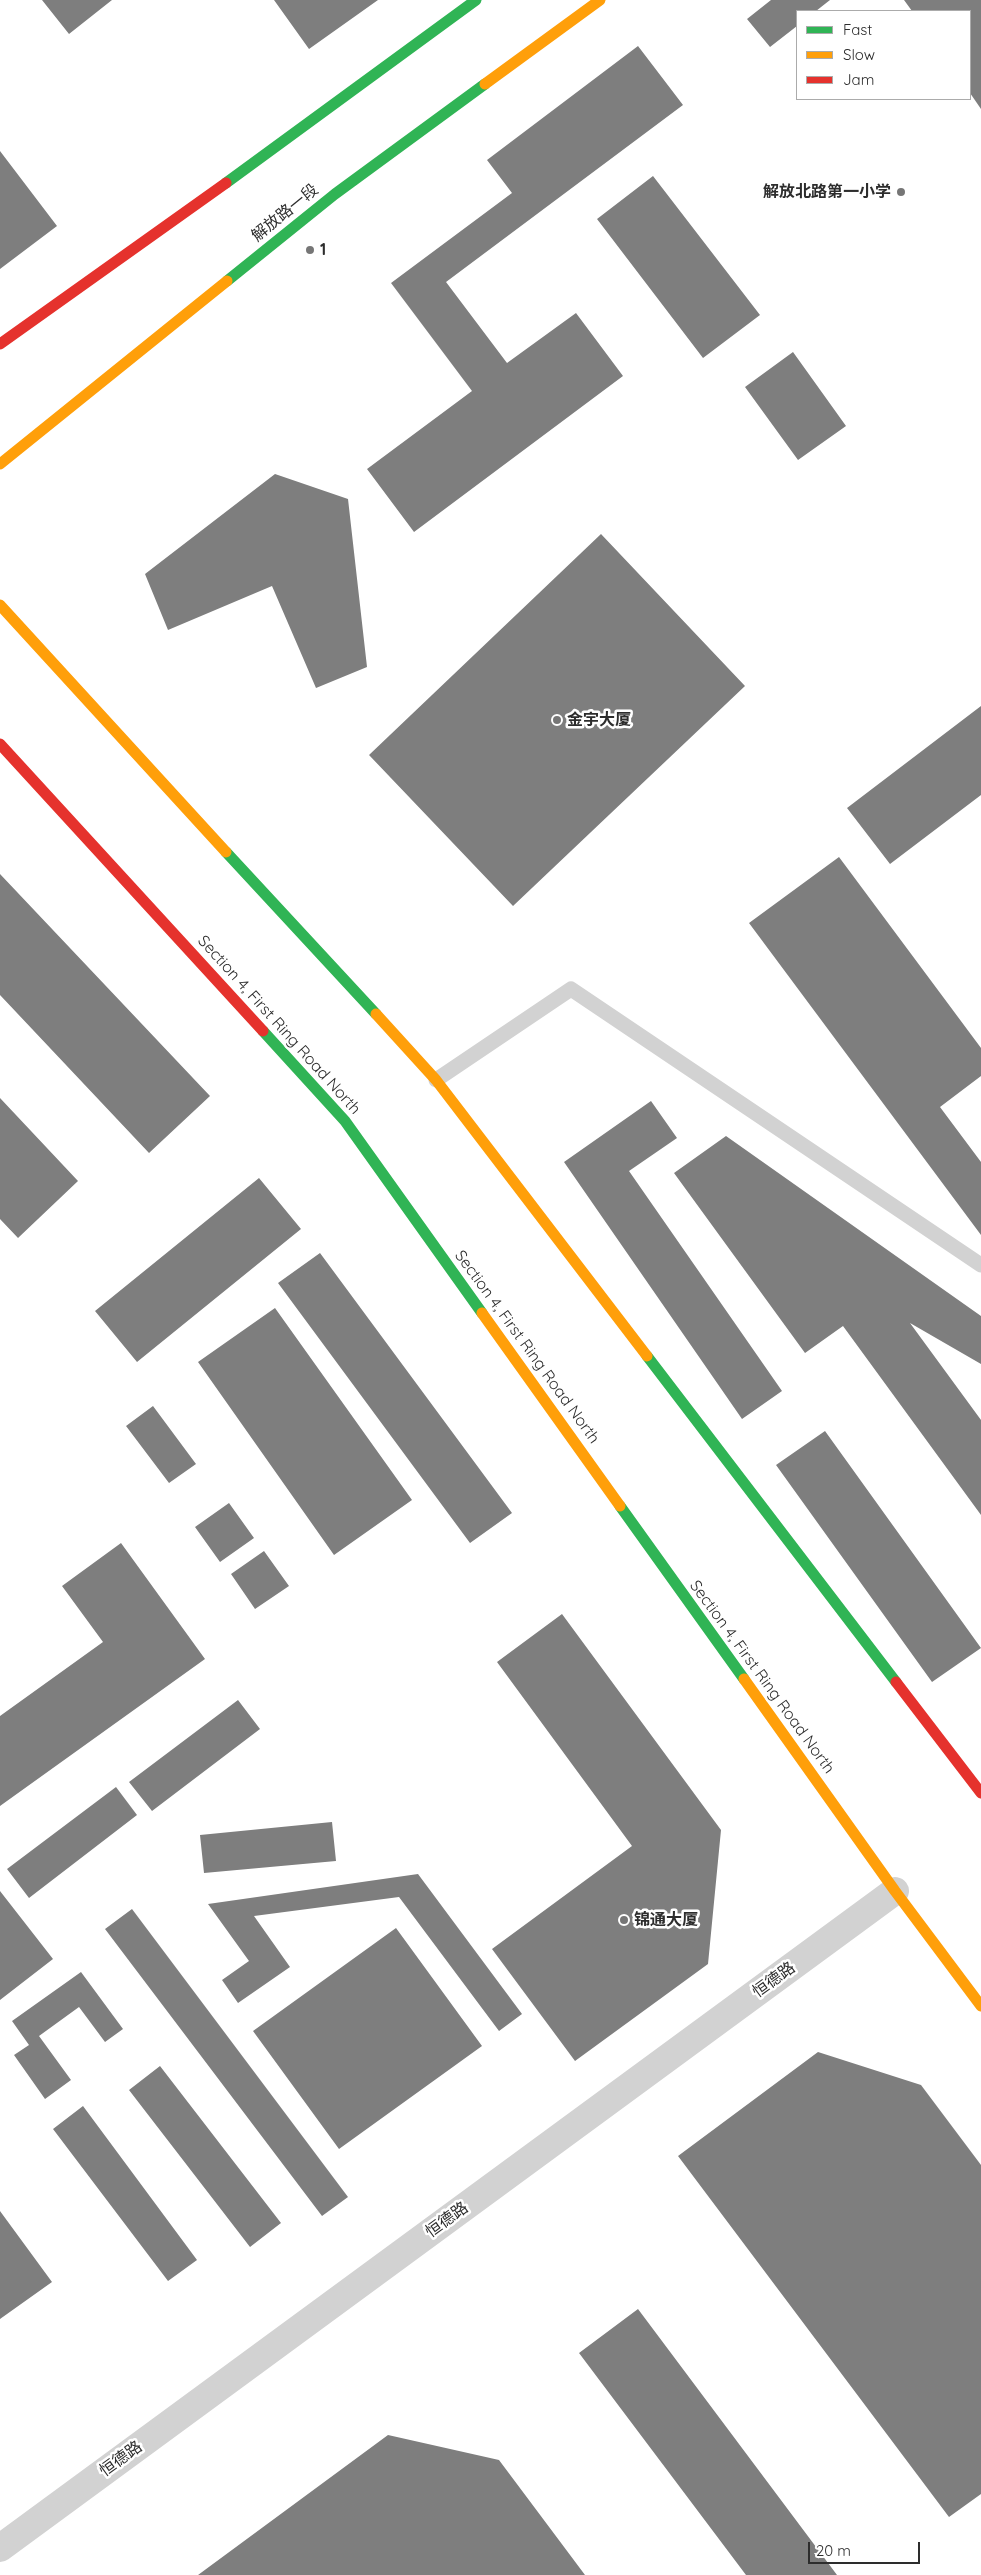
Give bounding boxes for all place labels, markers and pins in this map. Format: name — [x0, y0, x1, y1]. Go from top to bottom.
place label: 解放北路第一小学 — [763, 182, 891, 202]
marker: 解放北路第一小学 — [895, 186, 907, 198]
place label: 1 — [320, 240, 326, 260]
marker: 1 — [304, 244, 316, 256]
place label: 金宇大厦 — [567, 710, 631, 730]
marker: 金宇大厦 — [551, 714, 563, 726]
place label: 锦通大厦 — [634, 1910, 698, 1930]
marker: 锦通大厦 — [618, 1914, 630, 1926]

